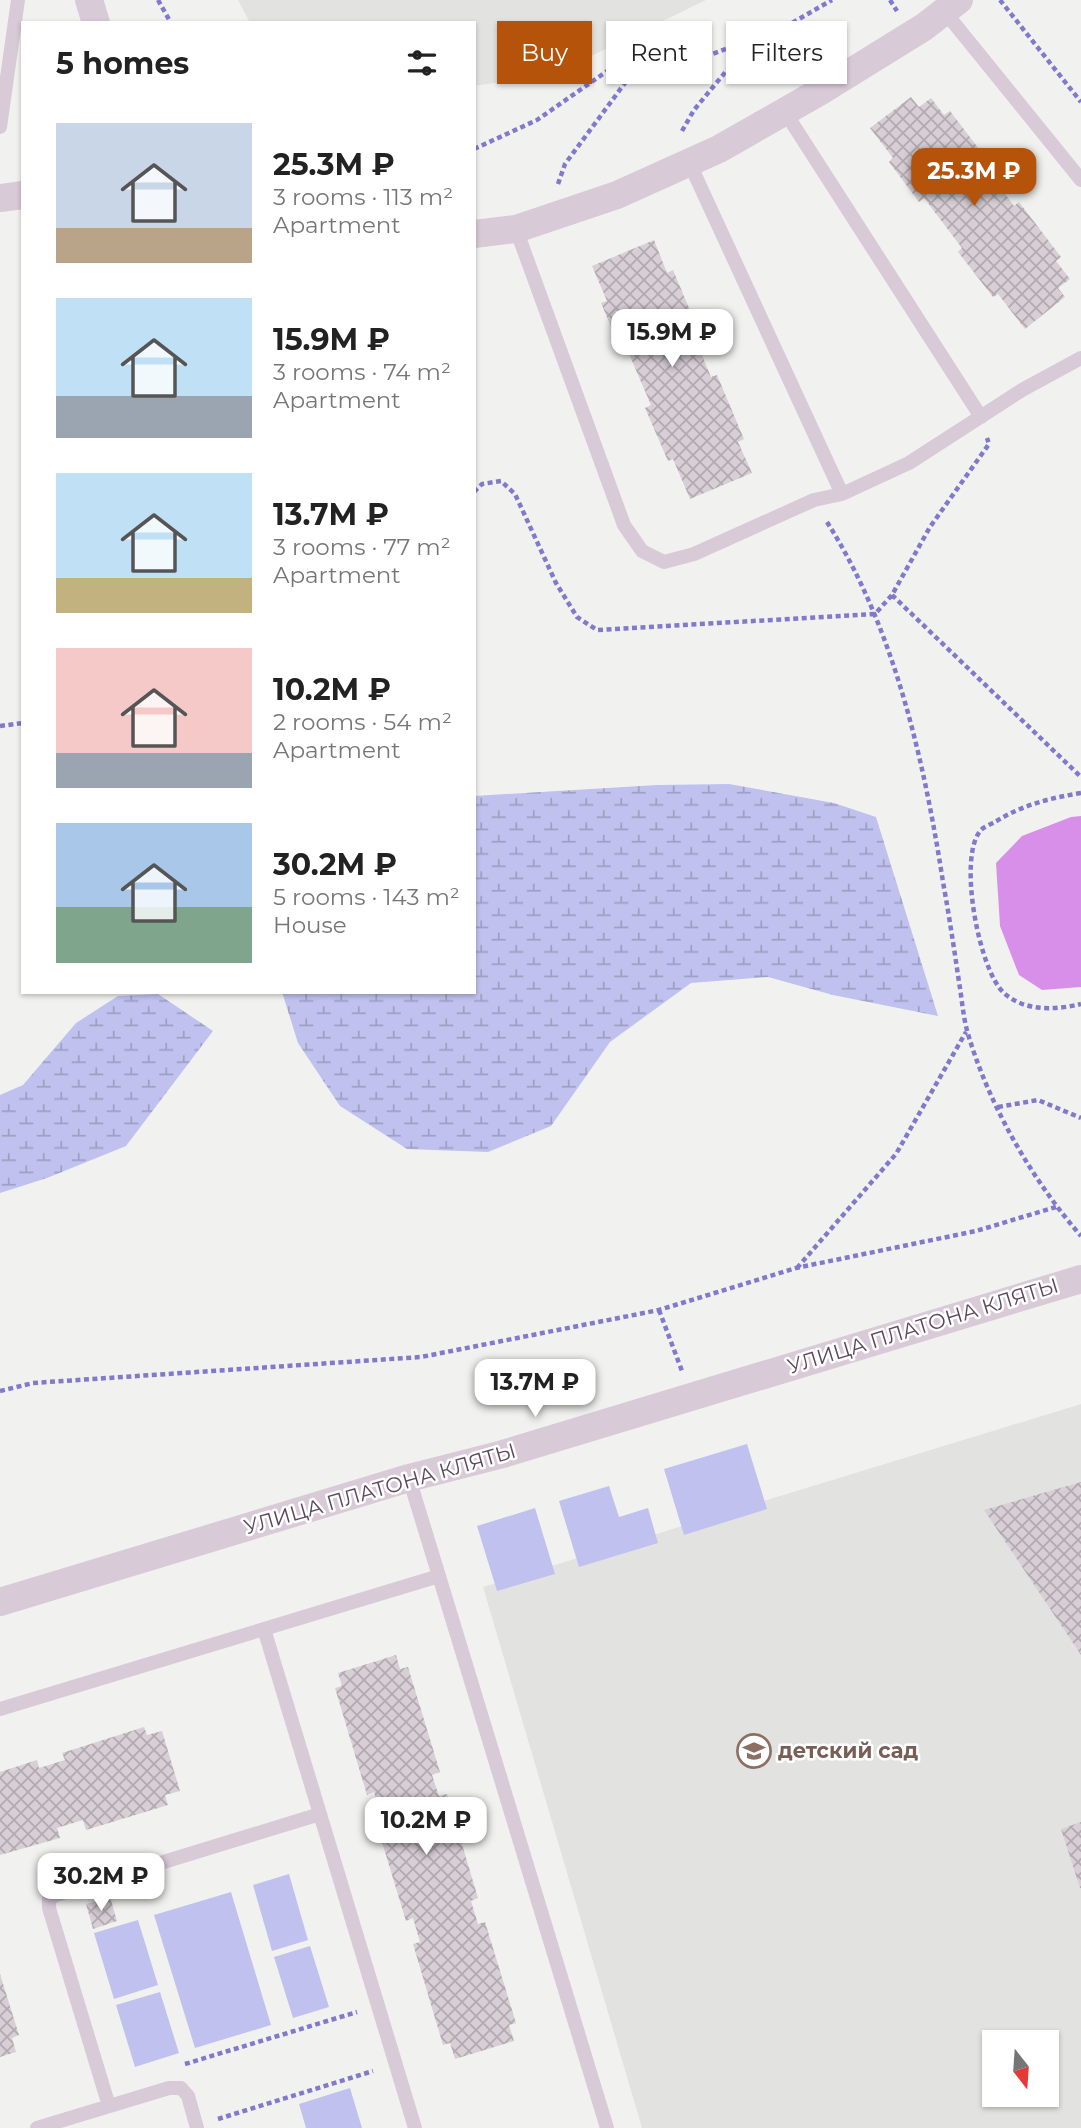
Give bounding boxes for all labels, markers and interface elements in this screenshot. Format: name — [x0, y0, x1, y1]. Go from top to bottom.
chip: Buy — [497, 21, 592, 84]
chip: Rent — [606, 21, 712, 84]
chip: Filters — [726, 21, 847, 84]
icon: filters — [403, 44, 441, 82]
text: 5 homes — [56, 45, 189, 82]
text: 25.3M ₽ — [273, 146, 395, 183]
pin: 25.3M ₽ — [909, 148, 1039, 208]
icon: home — [112, 151, 196, 235]
text: 25.3M ₽ — [927, 157, 1021, 185]
text: 3 rooms · 113 m² — [273, 183, 453, 211]
text: Apartment — [273, 211, 401, 239]
pin: 15.9M ₽ — [607, 310, 737, 369]
text: 15.9M ₽ — [627, 318, 717, 346]
text: 15.9M ₽ — [273, 321, 390, 358]
icon: home — [112, 326, 196, 410]
text: 3 rooms · 74 m² — [273, 358, 451, 386]
text: Apartment — [273, 386, 401, 414]
text: 13.7M ₽ — [273, 496, 389, 533]
icon: home — [112, 501, 196, 585]
text: 3 rooms · 77 m² — [273, 533, 451, 561]
text: Apartment — [273, 561, 401, 589]
text: 10.2M ₽ — [273, 671, 391, 708]
icon: home — [112, 676, 196, 760]
text: 2 rooms · 54 m² — [273, 708, 452, 736]
text: Apartment — [273, 736, 401, 764]
text: 30.2M ₽ — [273, 846, 397, 883]
icon: home — [112, 851, 196, 935]
text: 5 rooms · 143 m² — [273, 883, 460, 911]
text: House — [273, 911, 347, 939]
street label: УЛИЦА ПЛАТОНА КЛЯТЫ — [784, 1272, 1061, 1379]
pin: 13.7M ₽ — [470, 1360, 600, 1419]
text: 13.7M ₽ — [491, 1368, 579, 1396]
street label: УЛИЦА ПЛАТОНА КЛЯТЫ — [241, 1438, 519, 1539]
school or university icon: детский сад — [735, 1732, 773, 1770]
place label: детский сад — [778, 1738, 918, 1763]
pin: 10.2M ₽ — [361, 1798, 491, 1857]
text: 10.2M ₽ — [381, 1806, 471, 1834]
pin: 30.2M ₽ — [36, 1854, 166, 1913]
text: 30.2M ₽ — [53, 1862, 149, 1890]
north arrow — [982, 2030, 1059, 2107]
map controls — [982, 2030, 1059, 2107]

